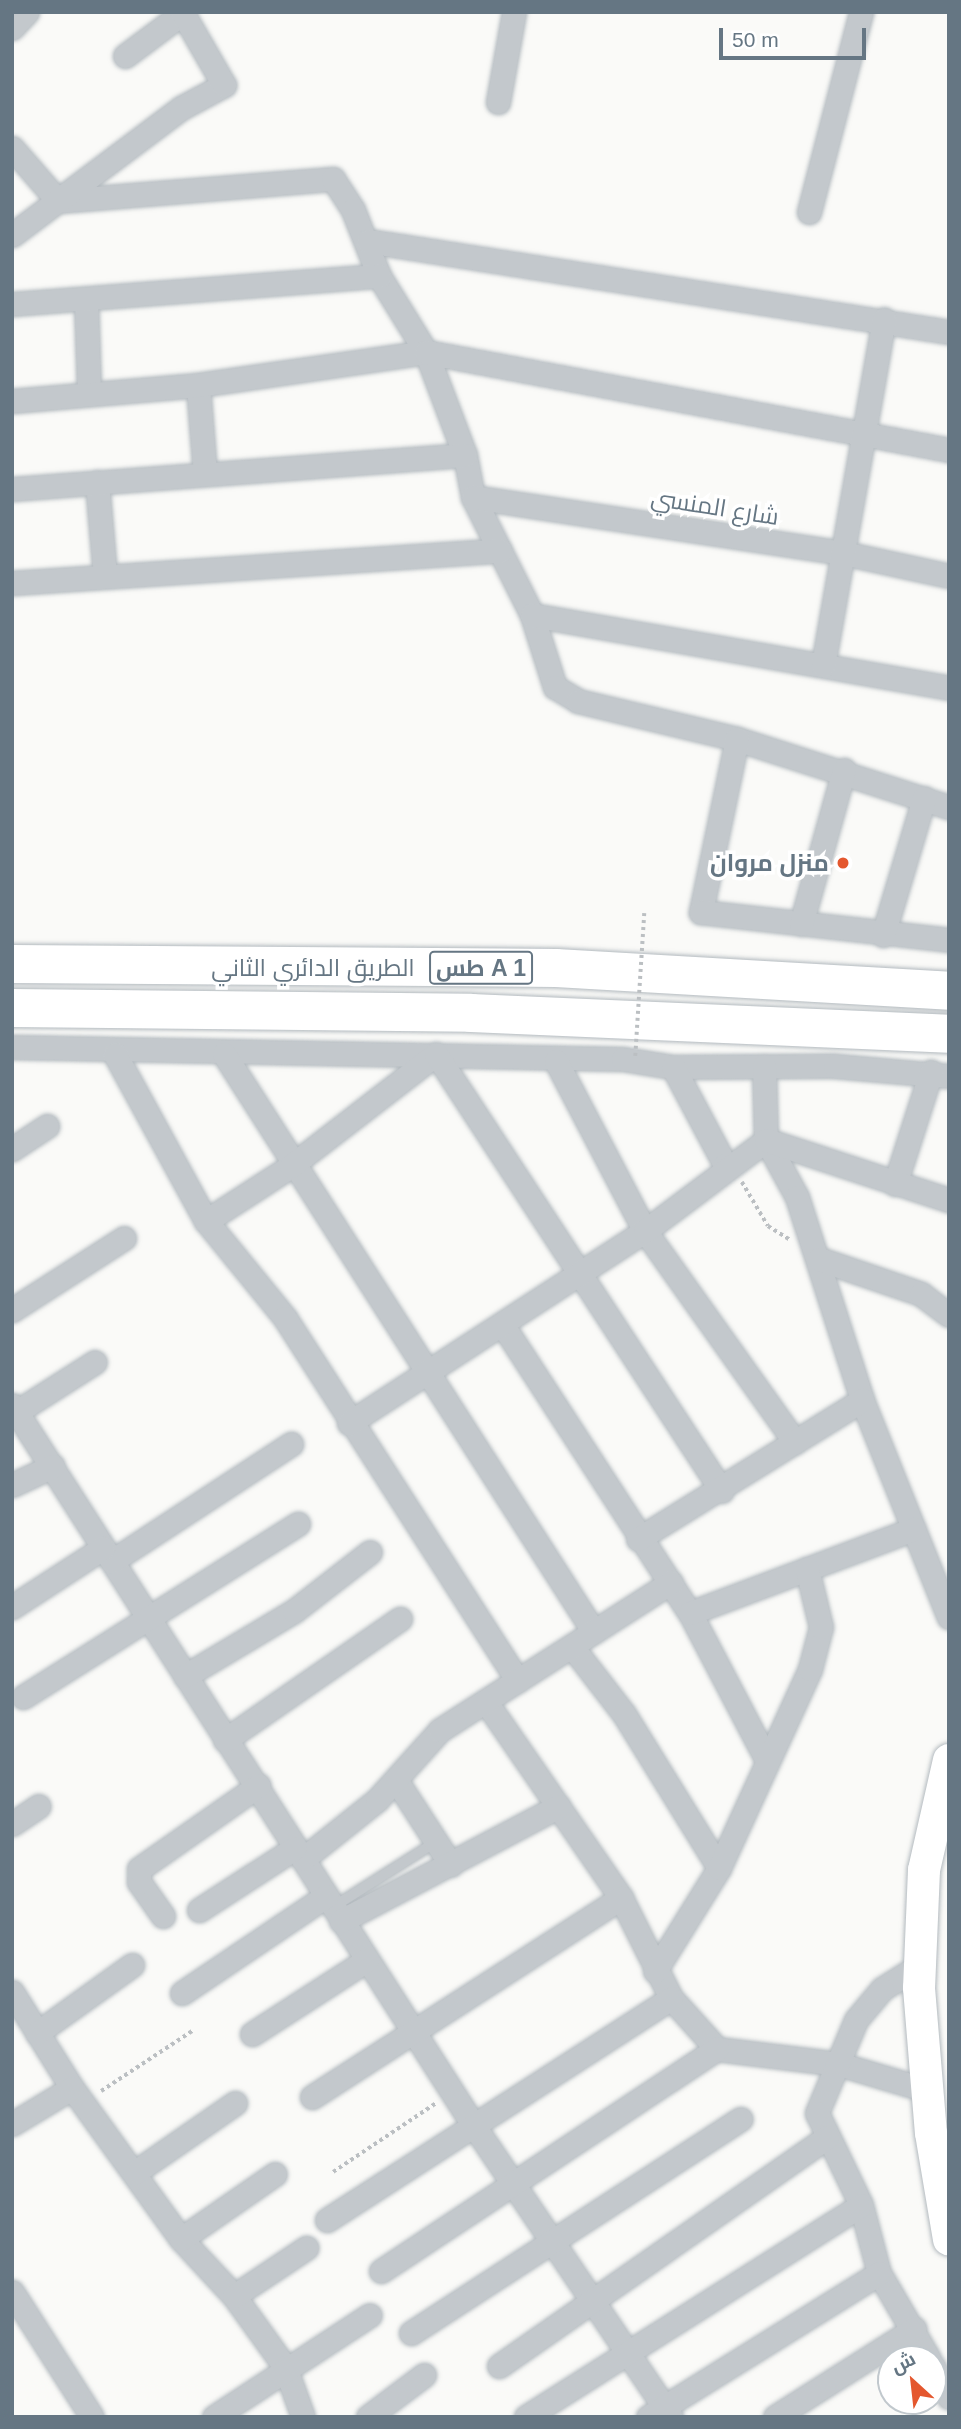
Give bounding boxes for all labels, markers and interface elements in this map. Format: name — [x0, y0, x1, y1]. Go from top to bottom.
scale bar — [723, 14, 870, 58]
text: 50 m — [732, 28, 779, 51]
street label: شارع المنسي — [649, 483, 781, 531]
place label: منزل مروان — [710, 849, 829, 877]
marker: منزل مروان — [835, 855, 851, 871]
road number: طس A 1 — [428, 948, 534, 987]
street label: الطريق الدائري الثاني — [211, 954, 415, 982]
north arrow — [877, 2345, 947, 2415]
text: ش — [888, 2348, 919, 2378]

